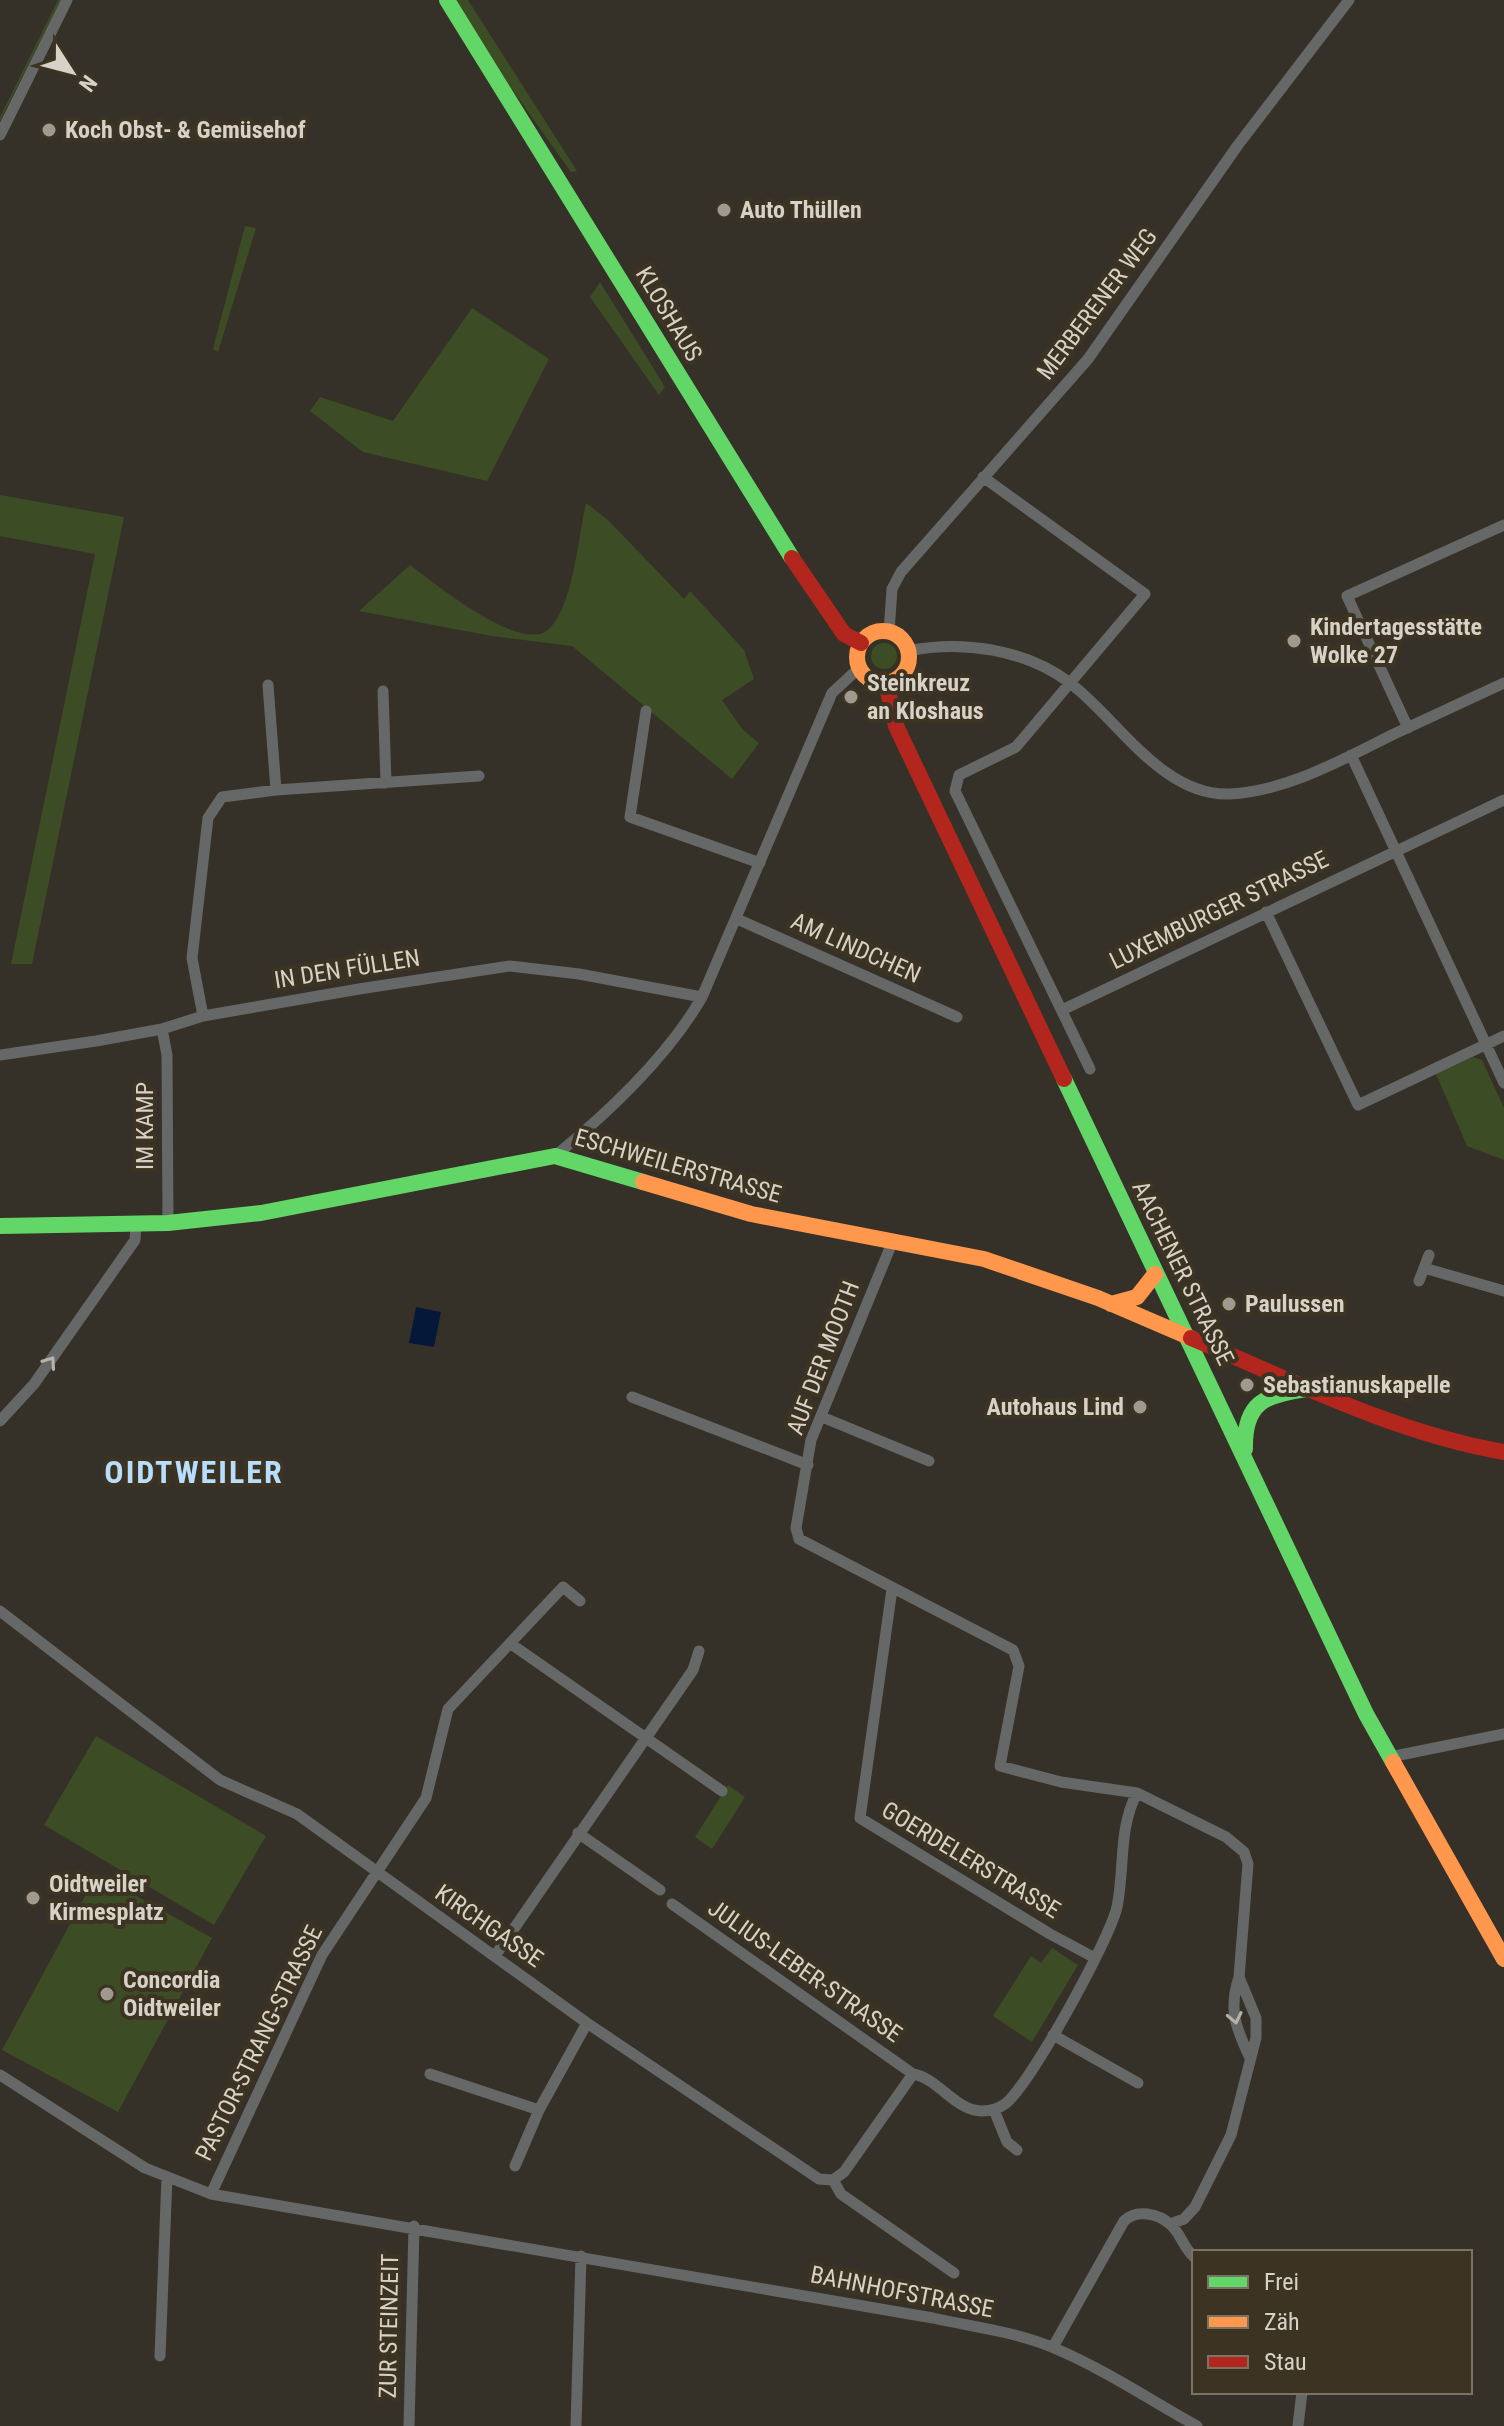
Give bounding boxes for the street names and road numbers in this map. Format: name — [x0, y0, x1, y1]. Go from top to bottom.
street label: MERBERENER WEG — [1031, 223, 1163, 385]
street label: KLOSHAUS — [630, 262, 708, 366]
street label: LUXEMBURGER STRASSE — [1105, 845, 1333, 975]
street label: AM LINDCHEN — [787, 907, 925, 989]
street label: IN DEN FÜLLEN — [272, 944, 422, 994]
street label: IM KAMP — [131, 1082, 159, 1170]
street label: ESCHWEILERSTRASSE — [572, 1123, 785, 1209]
street label: AACHENER STRASSE — [1126, 1176, 1240, 1370]
street label: AUF DER MOOTH — [781, 1277, 865, 1439]
street label: GOERDELERSTRASSE — [877, 1796, 1065, 1924]
street label: KIRCHGASSE — [430, 1879, 548, 1973]
street label: JULIUS-LEBER-STRASSE — [703, 1894, 907, 2048]
street label: PASTOR-STRANG-STRASSE — [190, 1921, 328, 2165]
street label: ZUR STEINZEIT — [374, 2253, 404, 2399]
street label: BAHNHOFSTRASSE — [808, 2261, 996, 2323]

